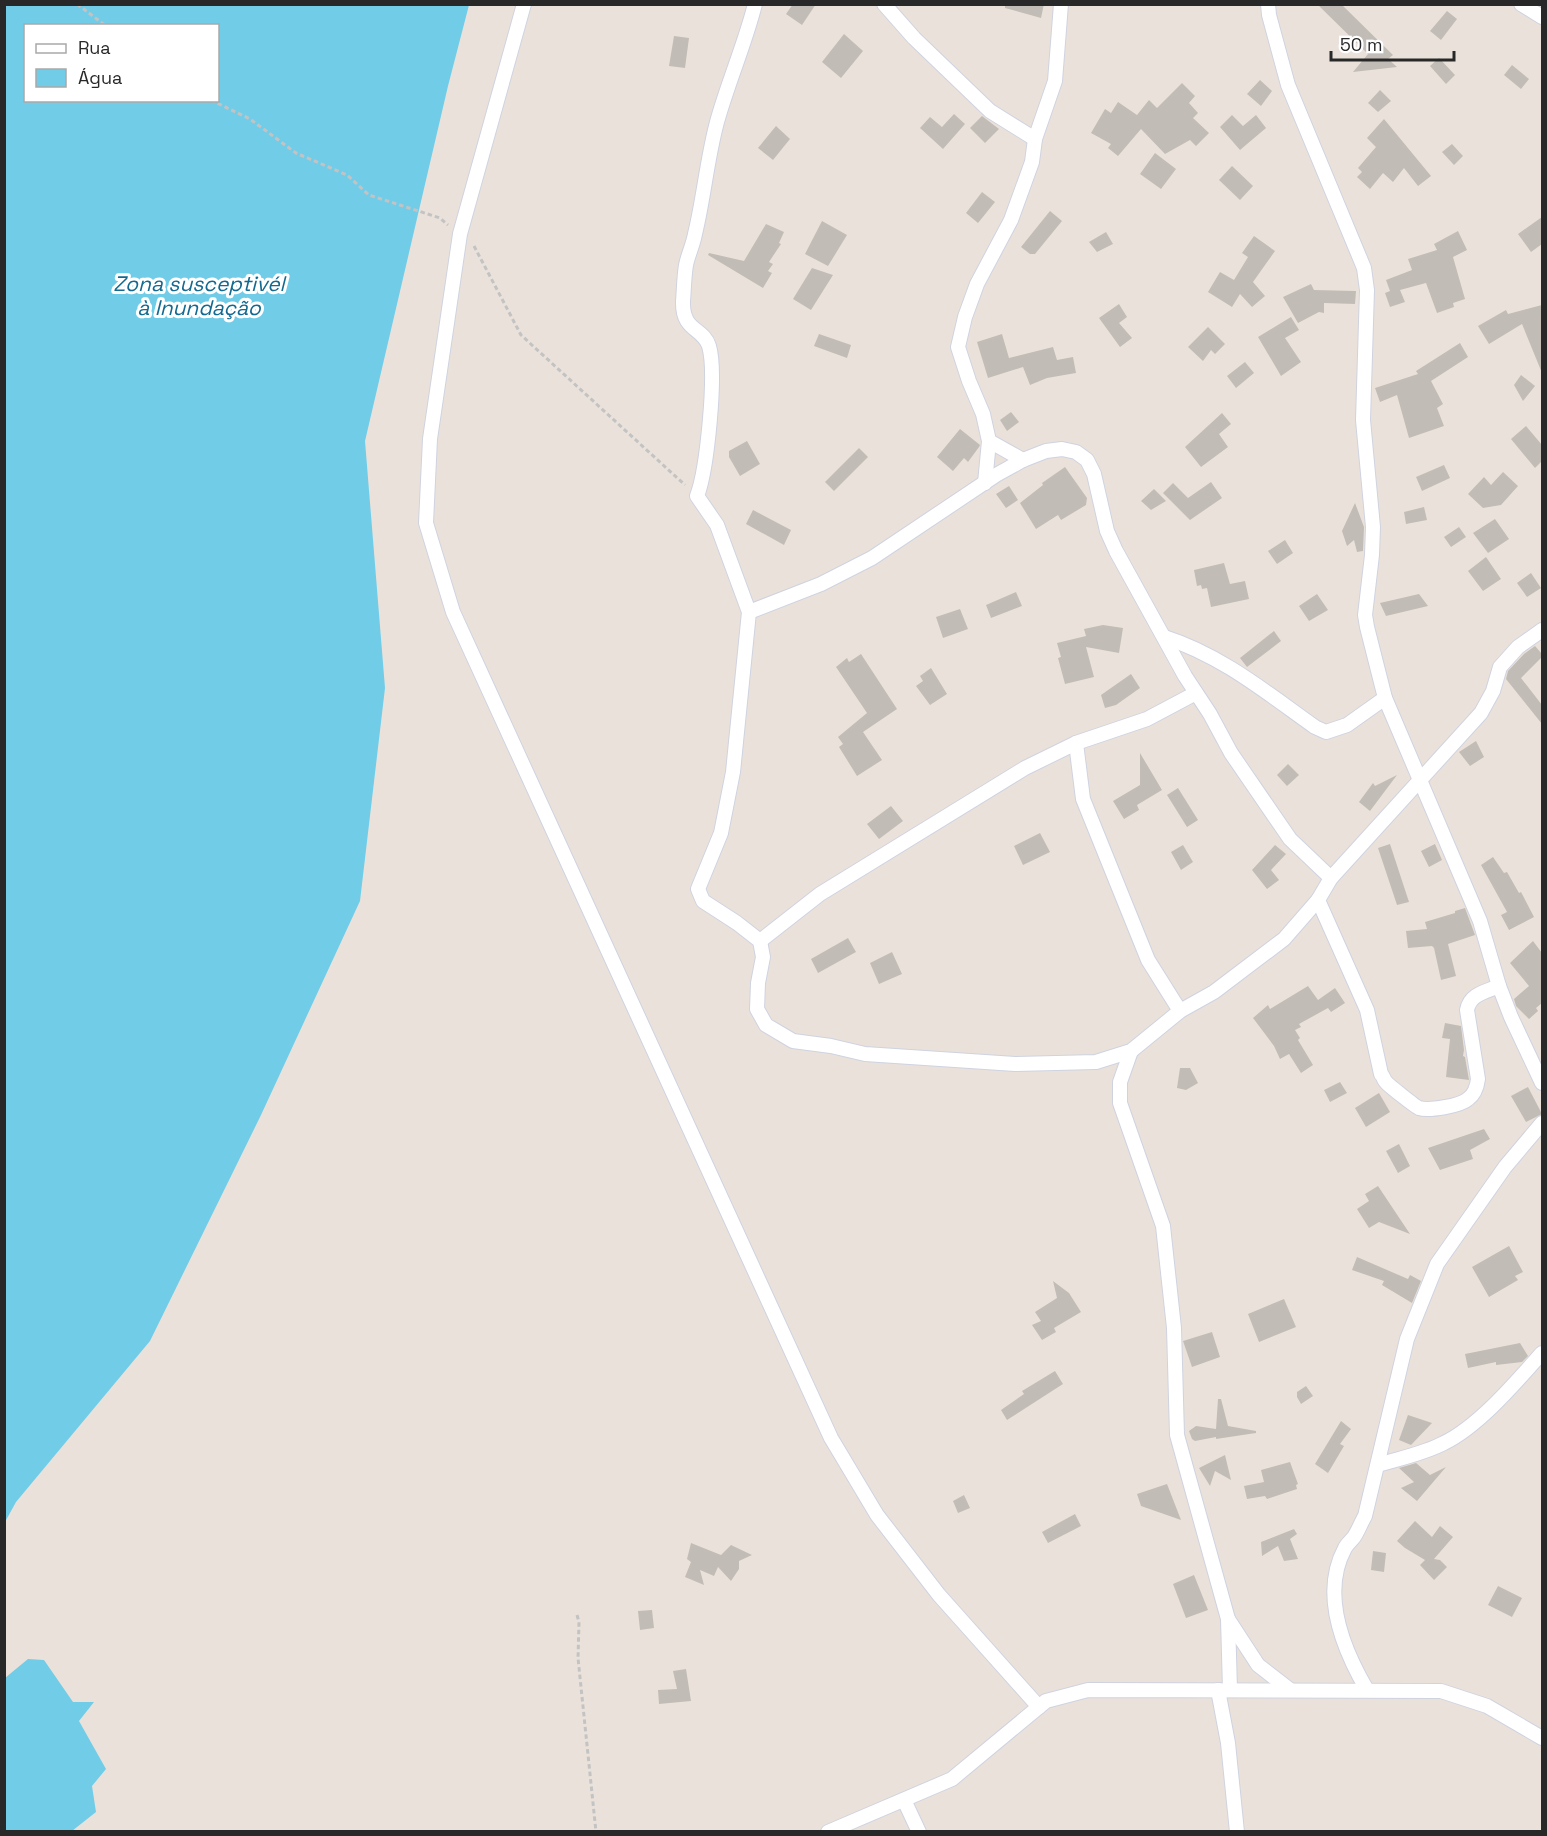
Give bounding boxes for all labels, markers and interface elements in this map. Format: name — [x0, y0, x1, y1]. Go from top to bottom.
legend — [24, 24, 219, 102]
scale bar — [1331, 24, 1454, 62]
text: 50 m — [1340, 33, 1382, 56]
text: Rua — [78, 36, 111, 59]
text: Água — [78, 66, 122, 89]
water label: Zona susceptivél à Inundação — [113, 270, 288, 321]

